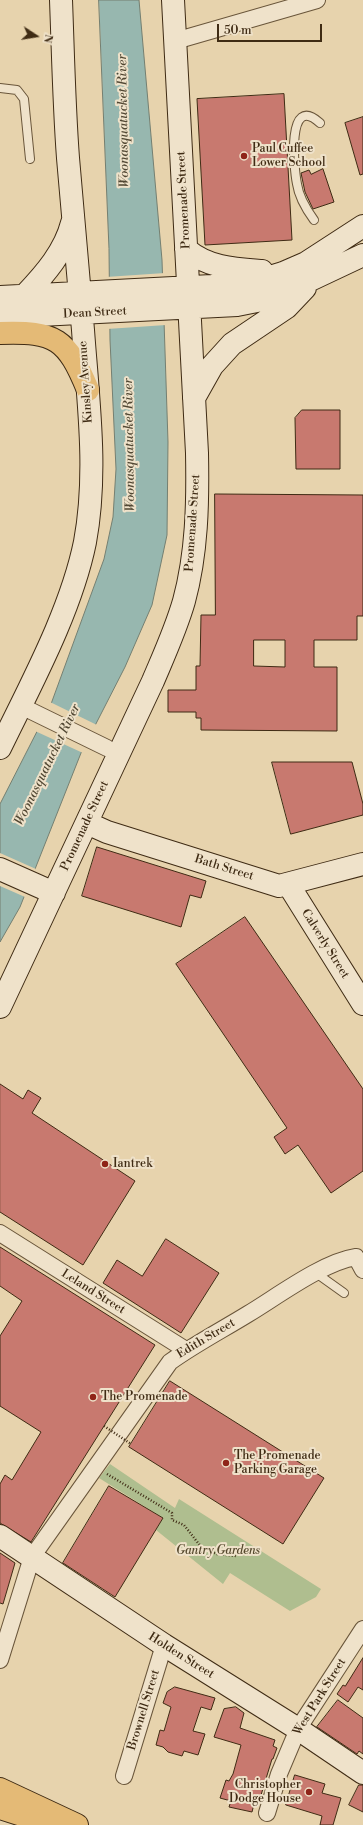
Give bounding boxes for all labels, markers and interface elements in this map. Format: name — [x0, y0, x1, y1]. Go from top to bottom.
north arrow — [16, 16, 56, 56]
scale bar — [219, 16, 324, 42]
text: 50 m — [224, 23, 252, 38]
text: N — [40, 33, 55, 44]
water label: Woonasquatucket River — [115, 54, 133, 188]
place label: Paul Cuffee Lower School — [252, 142, 325, 170]
street label: Promenade Street — [174, 151, 194, 249]
marker: Paul Cuffee Lower School — [239, 151, 249, 161]
street label: Dean Street — [63, 304, 127, 322]
street label: Kinsley Avenue — [76, 340, 96, 424]
water label: Woonasquatucket River — [121, 378, 139, 512]
street label: Promenade Street — [182, 474, 204, 572]
water label: Woonasquatucket River — [12, 702, 84, 828]
street label: Promenade Street — [58, 779, 112, 873]
street label: Bath Street — [193, 852, 255, 884]
street label: Calverly Street — [298, 907, 352, 981]
place label: Iantrek — [113, 1157, 152, 1171]
marker: Iantrek — [100, 1159, 110, 1169]
street label: Leland Street — [58, 1267, 128, 1317]
street label: Edith Street — [174, 1316, 238, 1362]
place label: The Promenade — [101, 1390, 188, 1404]
marker: The Promenade — [88, 1392, 98, 1402]
place label: The Promenade Parking Garage — [234, 1449, 321, 1477]
marker: The Promenade Parking Garage — [221, 1458, 231, 1468]
park label: Gantry Gardens — [176, 1544, 260, 1558]
street label: Holden Street — [145, 1630, 217, 1682]
street label: West Park Street — [291, 1656, 349, 1738]
street label: Brownell Street — [125, 1668, 163, 1752]
place label: Christopher Dodge House — [229, 1778, 301, 1806]
marker: Christopher Dodge House — [304, 1787, 314, 1797]

